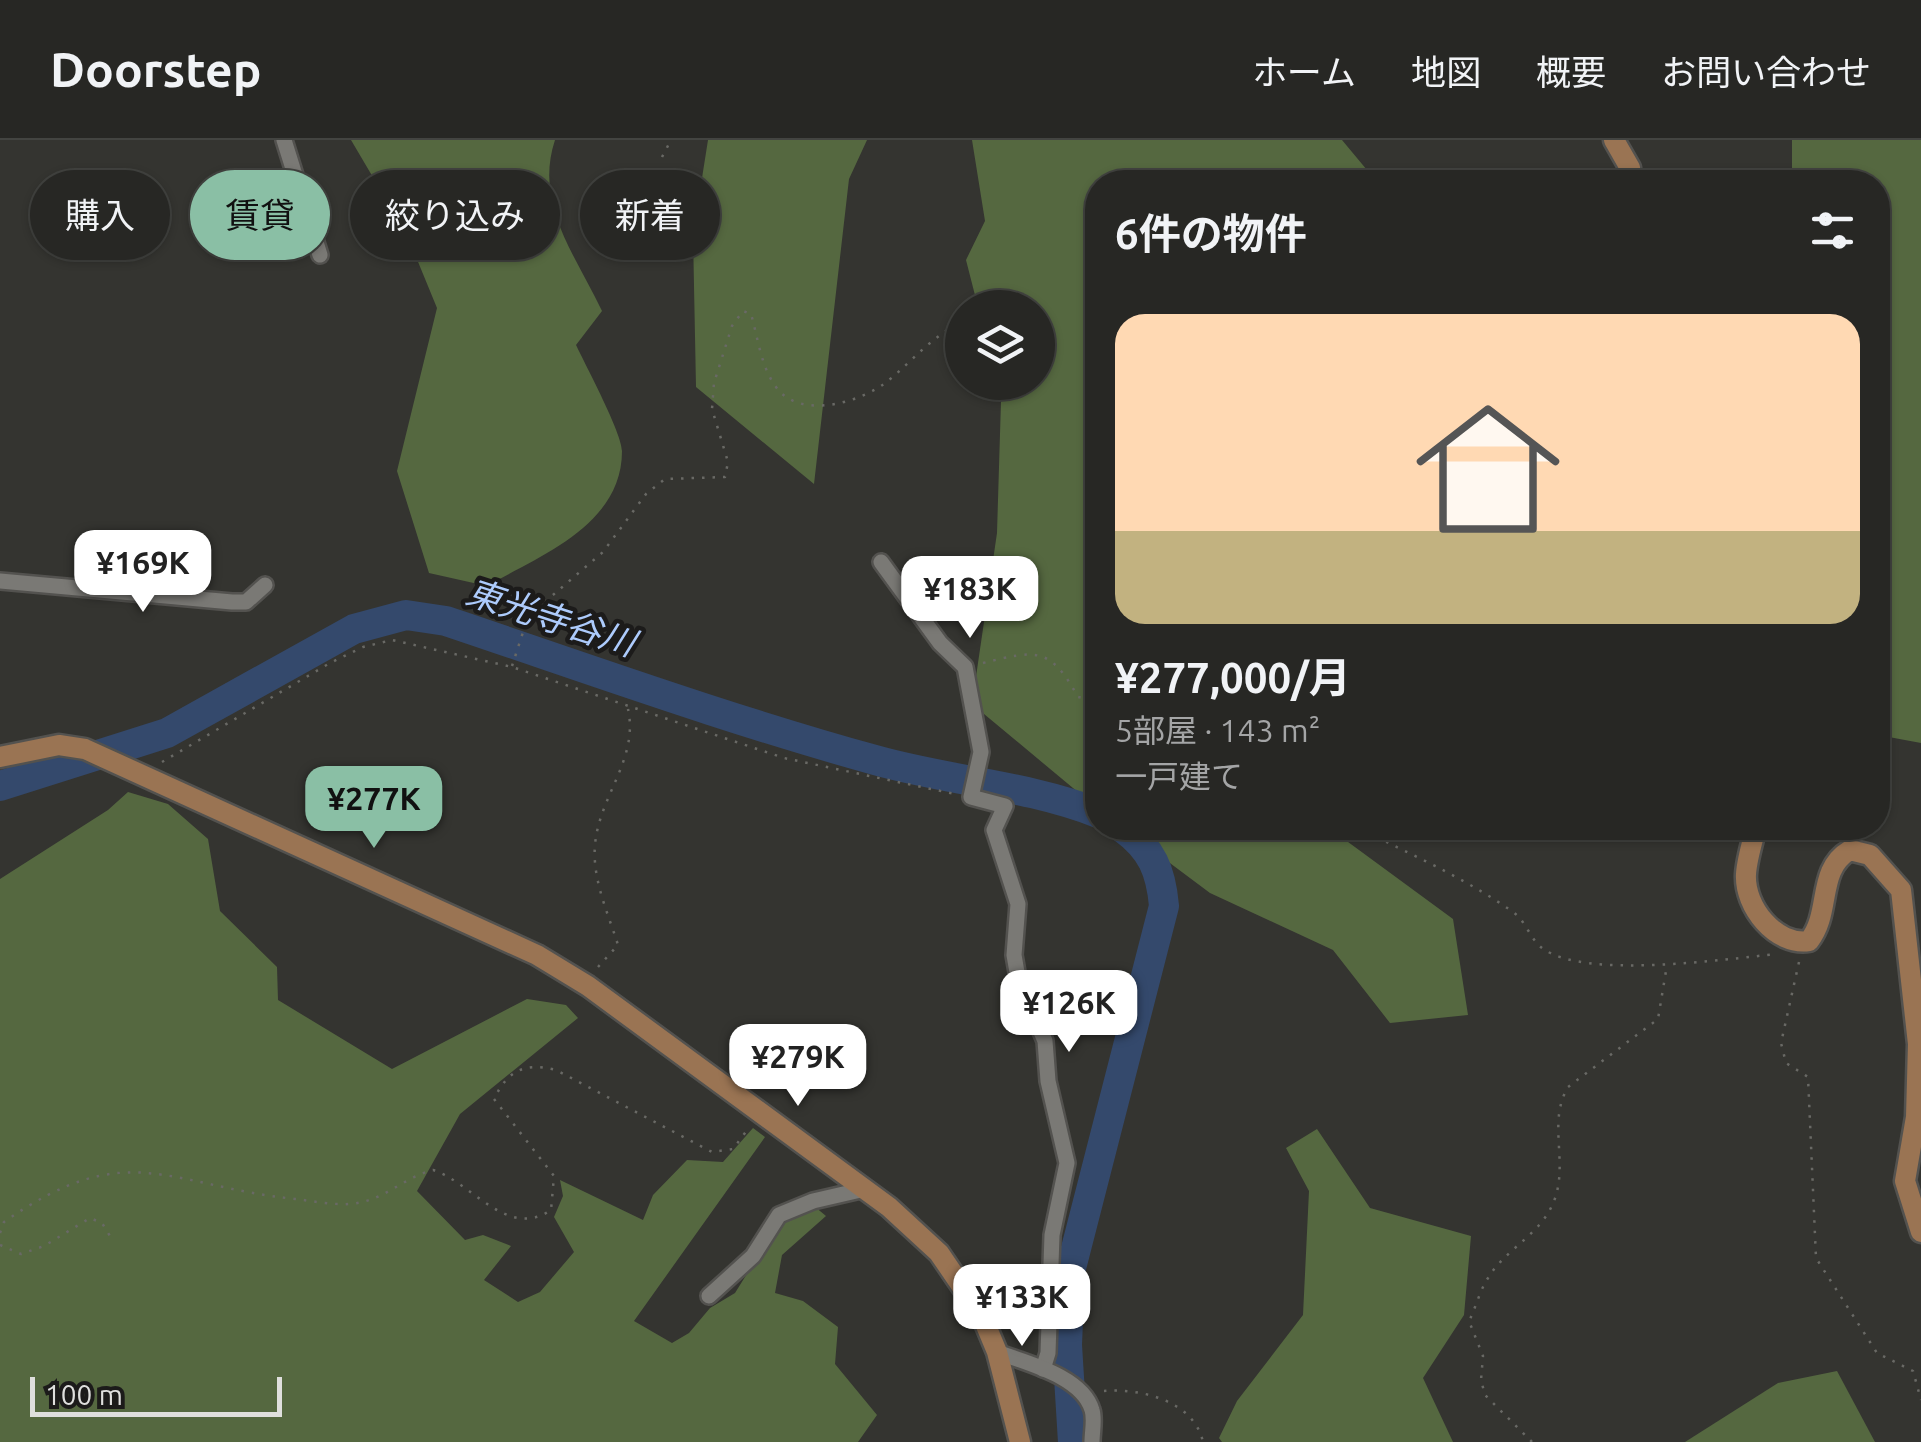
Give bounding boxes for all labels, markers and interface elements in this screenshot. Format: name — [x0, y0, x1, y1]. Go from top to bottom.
text: Doorstep — [50, 42, 262, 96]
text: ホーム — [1252, 52, 1356, 92]
text: 地図 — [1411, 52, 1481, 92]
text: 概要 — [1536, 52, 1606, 92]
text: お問い合わせ — [1661, 52, 1871, 92]
chip: 購入 — [30, 170, 170, 260]
chip: 賃貸 — [190, 170, 330, 260]
chip: 絞り込み — [350, 170, 560, 260]
chip: 新着 — [580, 170, 720, 260]
icon: filters — [1805, 203, 1860, 258]
text: 6件の物件 — [1115, 210, 1307, 257]
map controls — [945, 290, 1055, 400]
button: layers — [945, 290, 1055, 400]
icon: home — [1398, 379, 1578, 559]
pin: ¥169K — [73, 530, 213, 615]
text: ¥169K — [96, 544, 190, 580]
pin: ¥183K — [900, 556, 1040, 641]
text: ¥183K — [923, 570, 1017, 606]
water label: 東光寺谷川 — [462, 571, 644, 664]
text: ¥277,000/月 — [1115, 654, 1351, 701]
text: 5部屋 · 143 m² — [1115, 712, 1320, 748]
text: 一戸建て — [1115, 758, 1243, 794]
pin: ¥277K — [304, 766, 444, 851]
text: ¥277K — [327, 780, 421, 816]
pin: ¥126K — [999, 970, 1139, 1055]
text: ¥126K — [1022, 984, 1116, 1020]
pin: ¥279K — [728, 1024, 868, 1109]
text: ¥279K — [751, 1038, 845, 1074]
pin: ¥133K — [952, 1264, 1092, 1349]
text: ¥133K — [975, 1278, 1069, 1314]
scale bar — [30, 1372, 282, 1416]
text: 100 m — [45, 1379, 123, 1410]

